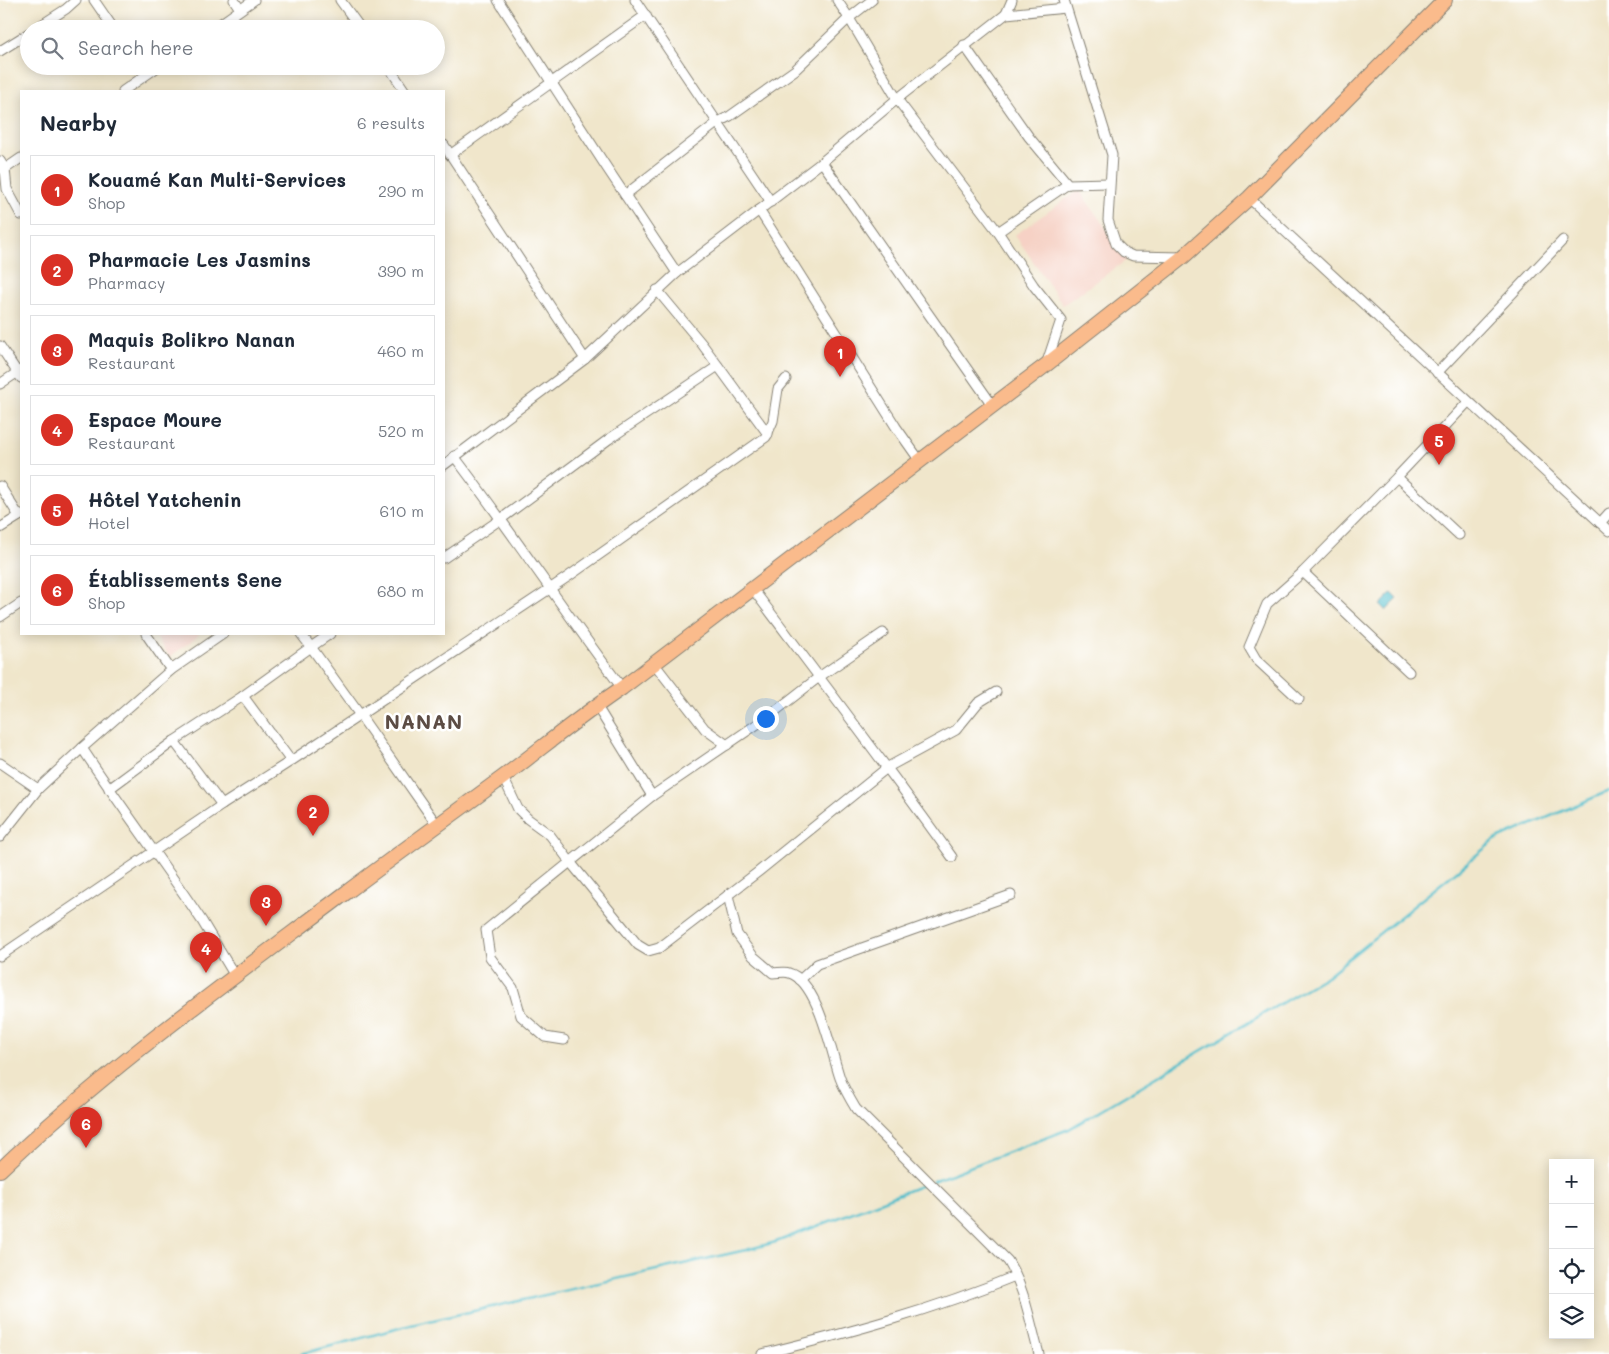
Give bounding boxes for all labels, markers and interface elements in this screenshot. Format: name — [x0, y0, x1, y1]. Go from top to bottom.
search box — [20, 20, 445, 75]
icon: search — [38, 34, 66, 62]
text: Search here — [78, 35, 194, 60]
text: Nearby — [40, 109, 117, 136]
text: 6 results — [357, 112, 425, 133]
text: Kouamé Kan Multi-Services — [88, 167, 346, 192]
text: 1 — [53, 180, 61, 201]
text: 290 m — [378, 180, 424, 201]
text: Shop — [88, 192, 125, 213]
text: Pharmacie Les Jasmins — [88, 247, 311, 272]
text: 2 — [53, 260, 61, 281]
text: 390 m — [377, 260, 424, 281]
text: Pharmacy — [88, 272, 165, 293]
text: Maquis Bolikro Nanan — [88, 327, 295, 352]
pin: 1 — [824, 336, 856, 377]
text: 3 — [52, 340, 62, 361]
text: 460 m — [377, 340, 424, 361]
text: Restaurant — [88, 352, 176, 373]
text: Espace Moure — [88, 407, 222, 432]
text: 4 — [52, 420, 62, 441]
text: 520 m — [378, 420, 424, 441]
pin: 5 — [1423, 424, 1455, 465]
text: Restaurant — [88, 432, 176, 453]
text: Hôtel Yatchenin — [88, 487, 241, 512]
text: 5 — [52, 500, 62, 521]
text: 610 m — [379, 500, 424, 521]
text: Hotel — [88, 512, 130, 533]
text: Établissements Sene — [88, 567, 282, 592]
text: 6 — [52, 580, 62, 601]
text: 680 m — [377, 580, 424, 601]
text: Shop — [88, 592, 125, 613]
your location — [753, 706, 779, 732]
district label: NANAN — [385, 708, 463, 734]
pin: 2 — [297, 795, 329, 836]
pin: 3 — [250, 885, 282, 926]
pin: 4 — [190, 932, 222, 973]
pin: 6 — [70, 1107, 102, 1148]
map controls — [1549, 1159, 1594, 1339]
button: + — [1549, 1159, 1594, 1204]
button: − — [1549, 1204, 1594, 1249]
button: locate — [1549, 1249, 1594, 1294]
button: layers — [1549, 1294, 1594, 1339]

